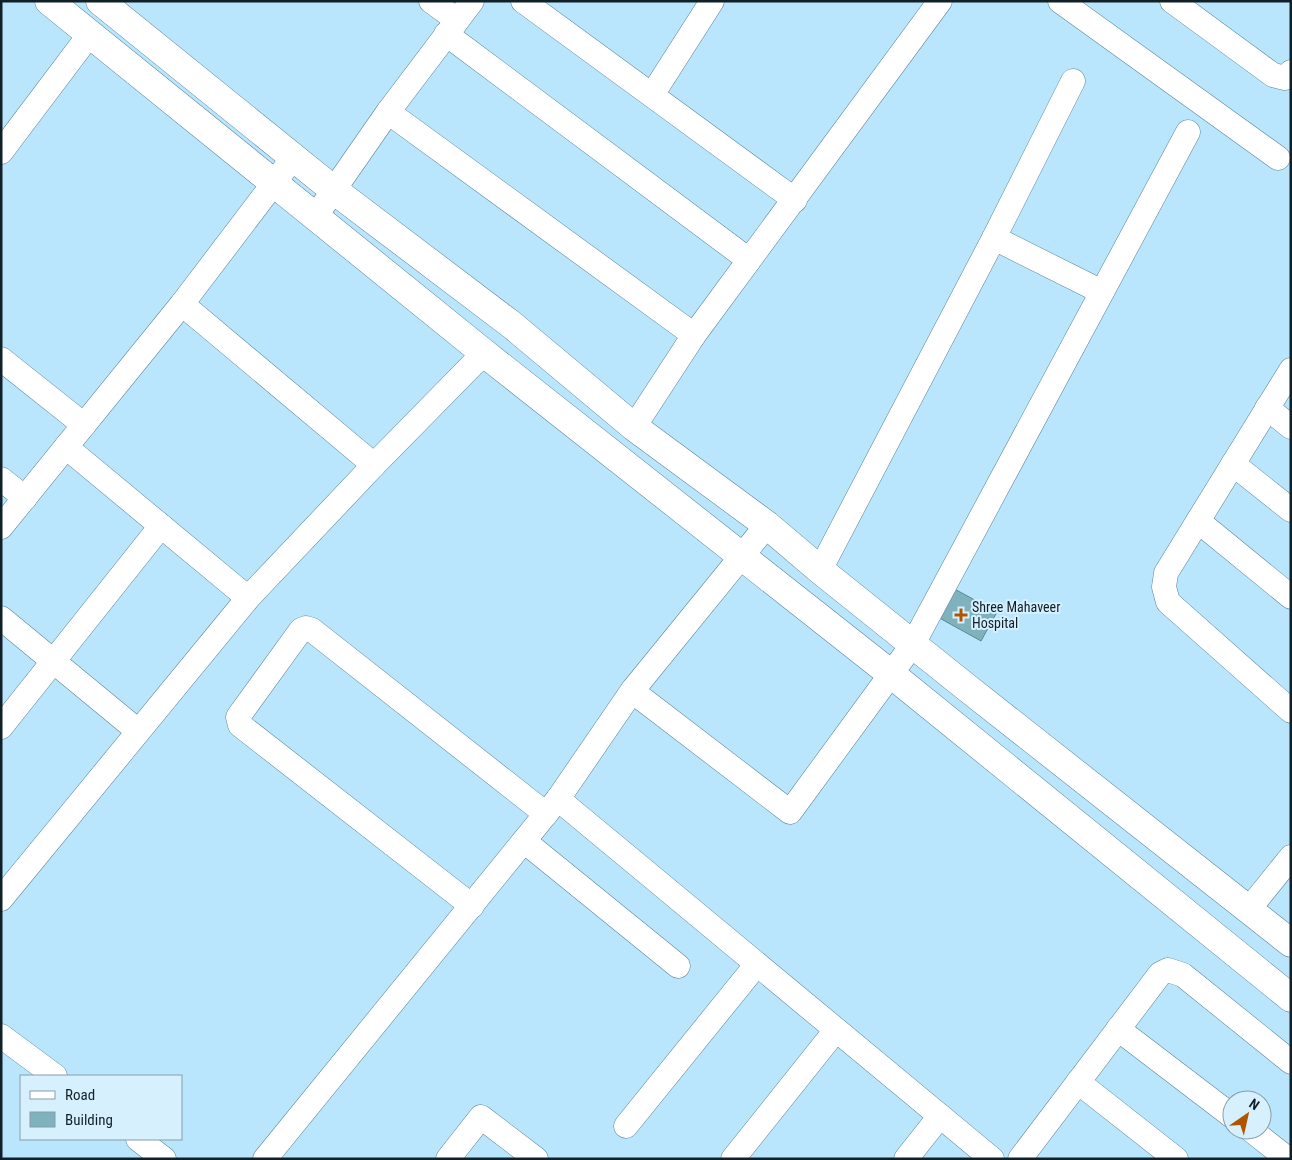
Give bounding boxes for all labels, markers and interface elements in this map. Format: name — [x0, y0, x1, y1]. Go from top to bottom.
place label: Shree Mahaveer Hospital — [972, 599, 1060, 631]
marker: Shree Mahaveer Hospital — [954, 608, 968, 622]
legend — [20, 1075, 182, 1140]
text: Road — [65, 1086, 95, 1104]
north arrow — [1222, 1090, 1272, 1140]
text: N — [1246, 1095, 1262, 1113]
text: Building — [65, 1111, 113, 1129]

